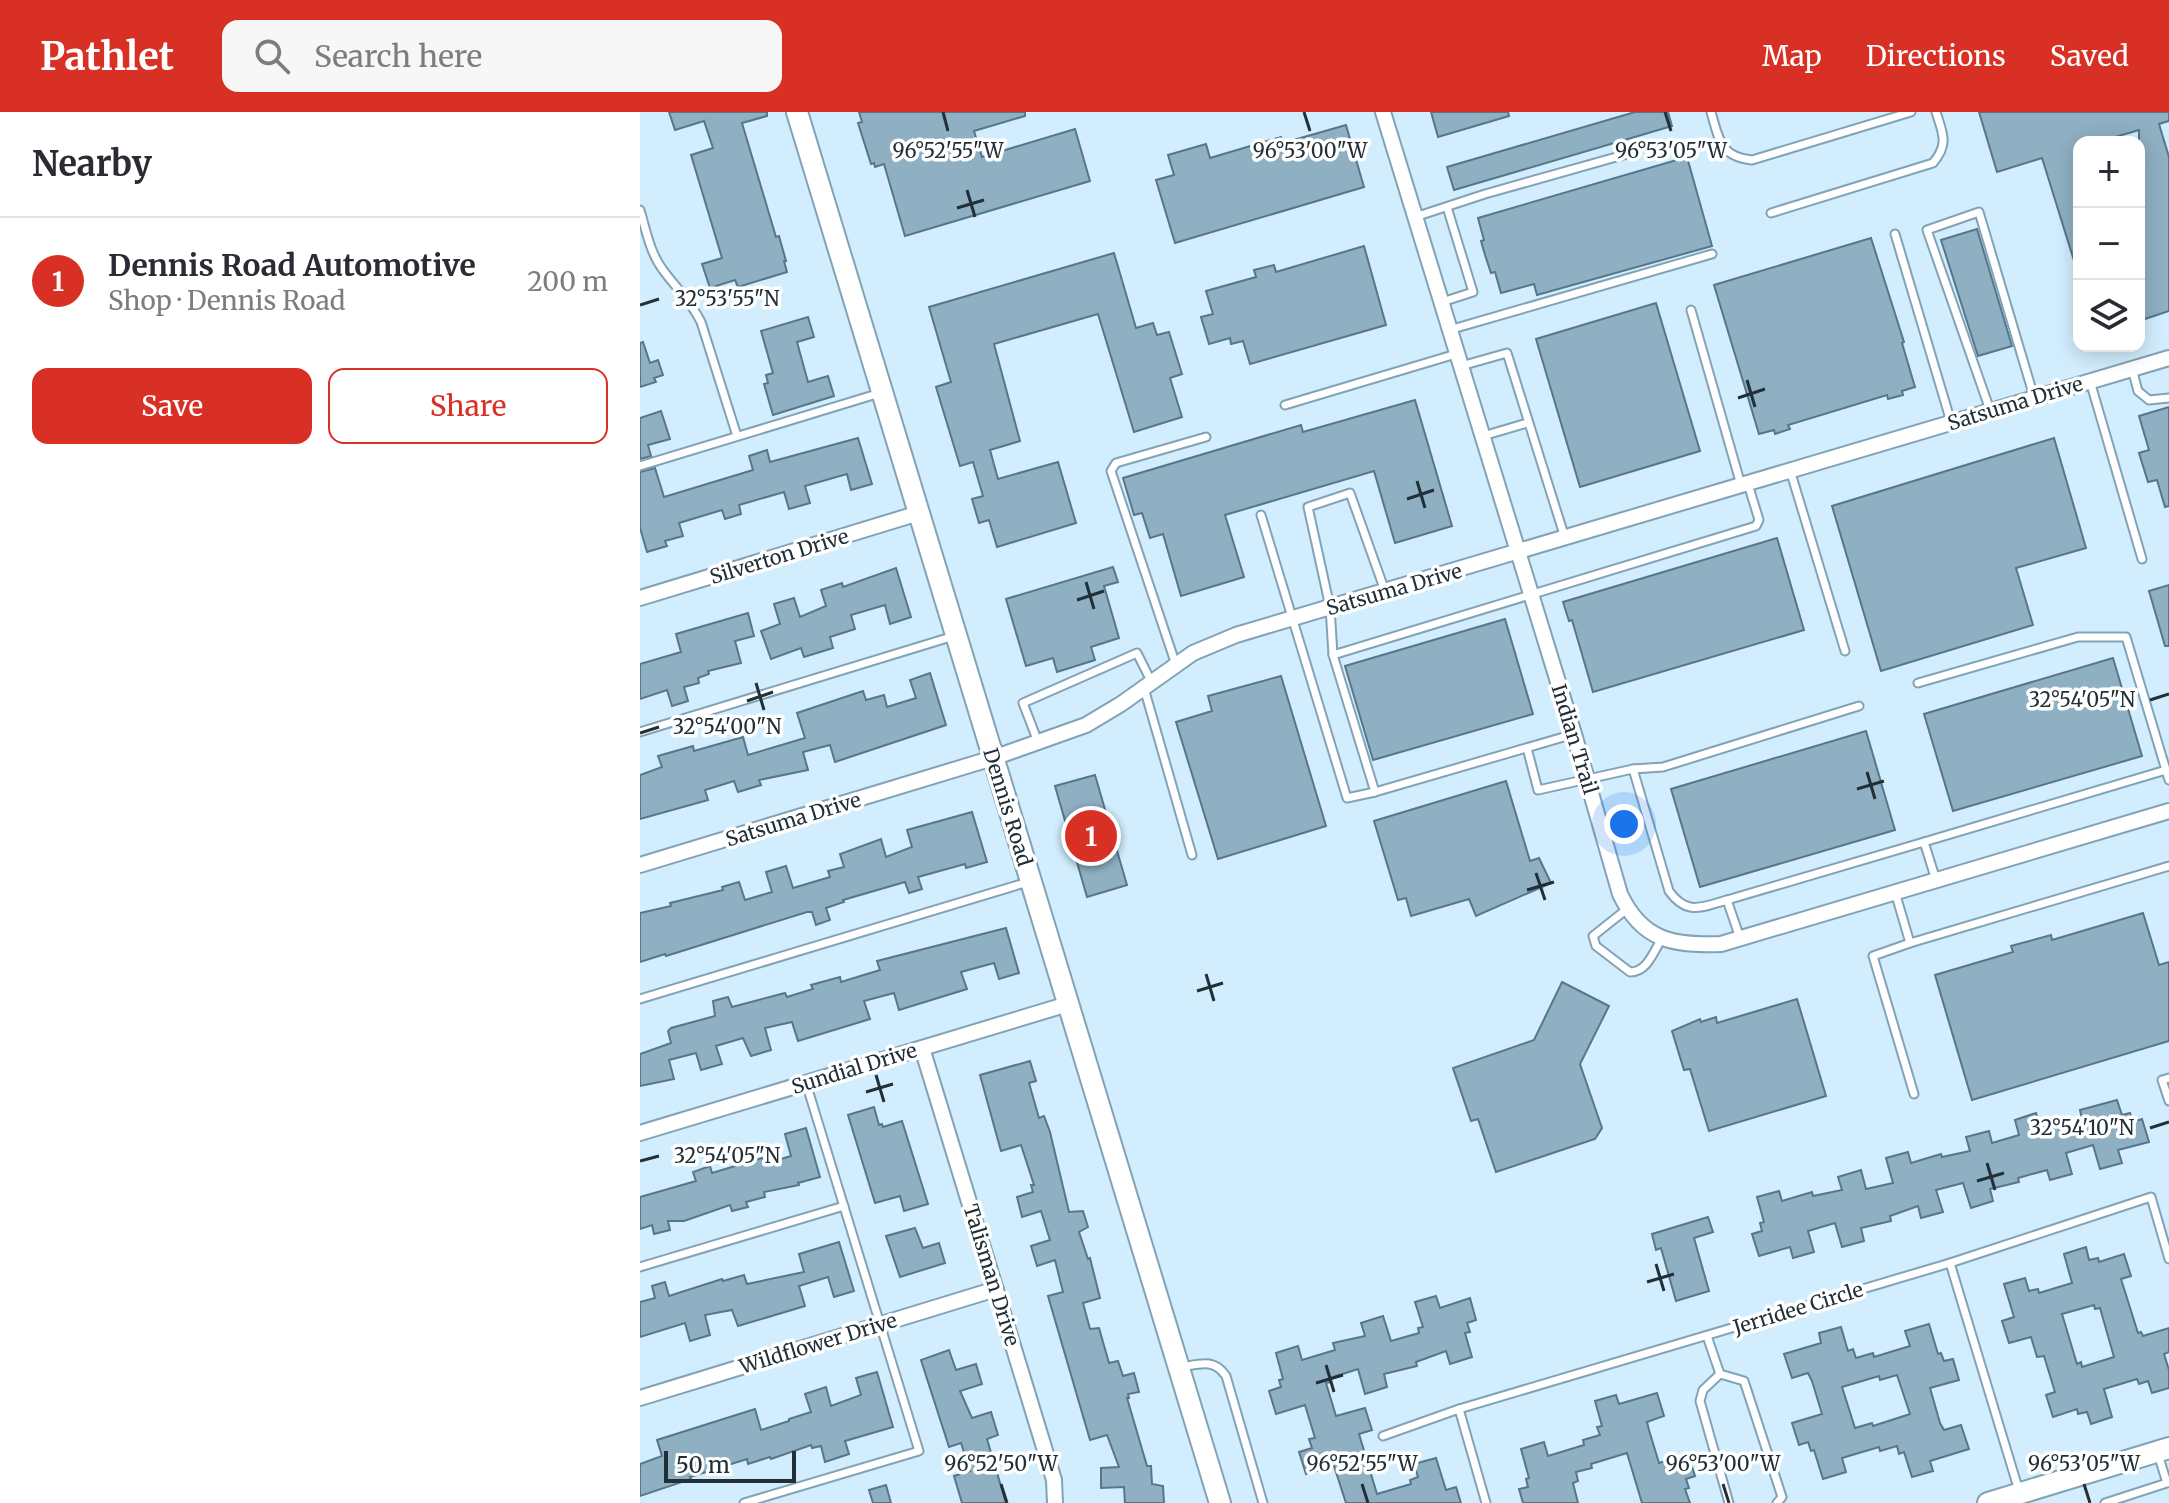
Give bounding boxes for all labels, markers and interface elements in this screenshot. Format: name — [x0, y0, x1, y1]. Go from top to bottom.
search box — [222, 20, 782, 92]
text: Pathlet — [40, 33, 174, 80]
icon: search — [250, 34, 294, 78]
text: Search here — [314, 37, 482, 75]
text: Map — [1762, 38, 1822, 74]
text: Directions — [1866, 38, 2006, 74]
text: Saved — [2050, 38, 2129, 74]
map controls — [2073, 136, 2145, 352]
button: + — [2073, 136, 2145, 208]
text: 96°52'55"W — [893, 138, 1005, 163]
text: 96°53'00"W — [1253, 138, 1368, 163]
text: 96°53'05"W — [1615, 138, 1728, 163]
text: Nearby — [32, 143, 152, 185]
button: − — [2073, 208, 2145, 280]
text: Dennis Road Automotive — [108, 246, 476, 284]
text: 1 — [52, 265, 64, 298]
text: 200 m — [527, 265, 608, 298]
button: layers — [2073, 280, 2145, 352]
text: Shop · Dennis Road — [108, 284, 345, 317]
text: 32°53'55"N — [675, 286, 780, 311]
button: Save — [32, 368, 312, 444]
button: Share — [328, 368, 608, 444]
street label: Satsuma Drive — [1944, 371, 2086, 435]
street label: Silverton Drive — [707, 523, 851, 589]
street label: Satsuma Drive — [1323, 558, 1465, 620]
street label: Indian Trail — [1546, 681, 1604, 797]
text: 32°54'05"N — [2029, 687, 2136, 712]
text: 32°54'00"N — [673, 714, 782, 739]
street label: Dennis Road — [978, 745, 1038, 869]
street label: Satsuma Drive — [722, 787, 864, 851]
your location — [1604, 804, 1644, 844]
pin: 1 — [1065, 806, 1117, 866]
street label: Sundial Drive — [788, 1037, 920, 1099]
text: 32°54'10"N — [2030, 1115, 2135, 1140]
text: 32°54'05"N — [674, 1143, 781, 1168]
street label: Talisman Drive — [959, 1201, 1025, 1349]
street label: Jerridee Circle — [1729, 1276, 1866, 1340]
street label: Wildflower Drive — [735, 1307, 900, 1379]
scale bar — [664, 1447, 796, 1483]
text: 50 m — [676, 1451, 730, 1479]
text: 96°52'50"W — [944, 1451, 1059, 1476]
text: 96°52'55"W — [1307, 1451, 1419, 1476]
text: 96°53'00"W — [1666, 1451, 1781, 1476]
text: 96°53'05"W — [2028, 1451, 2141, 1476]

